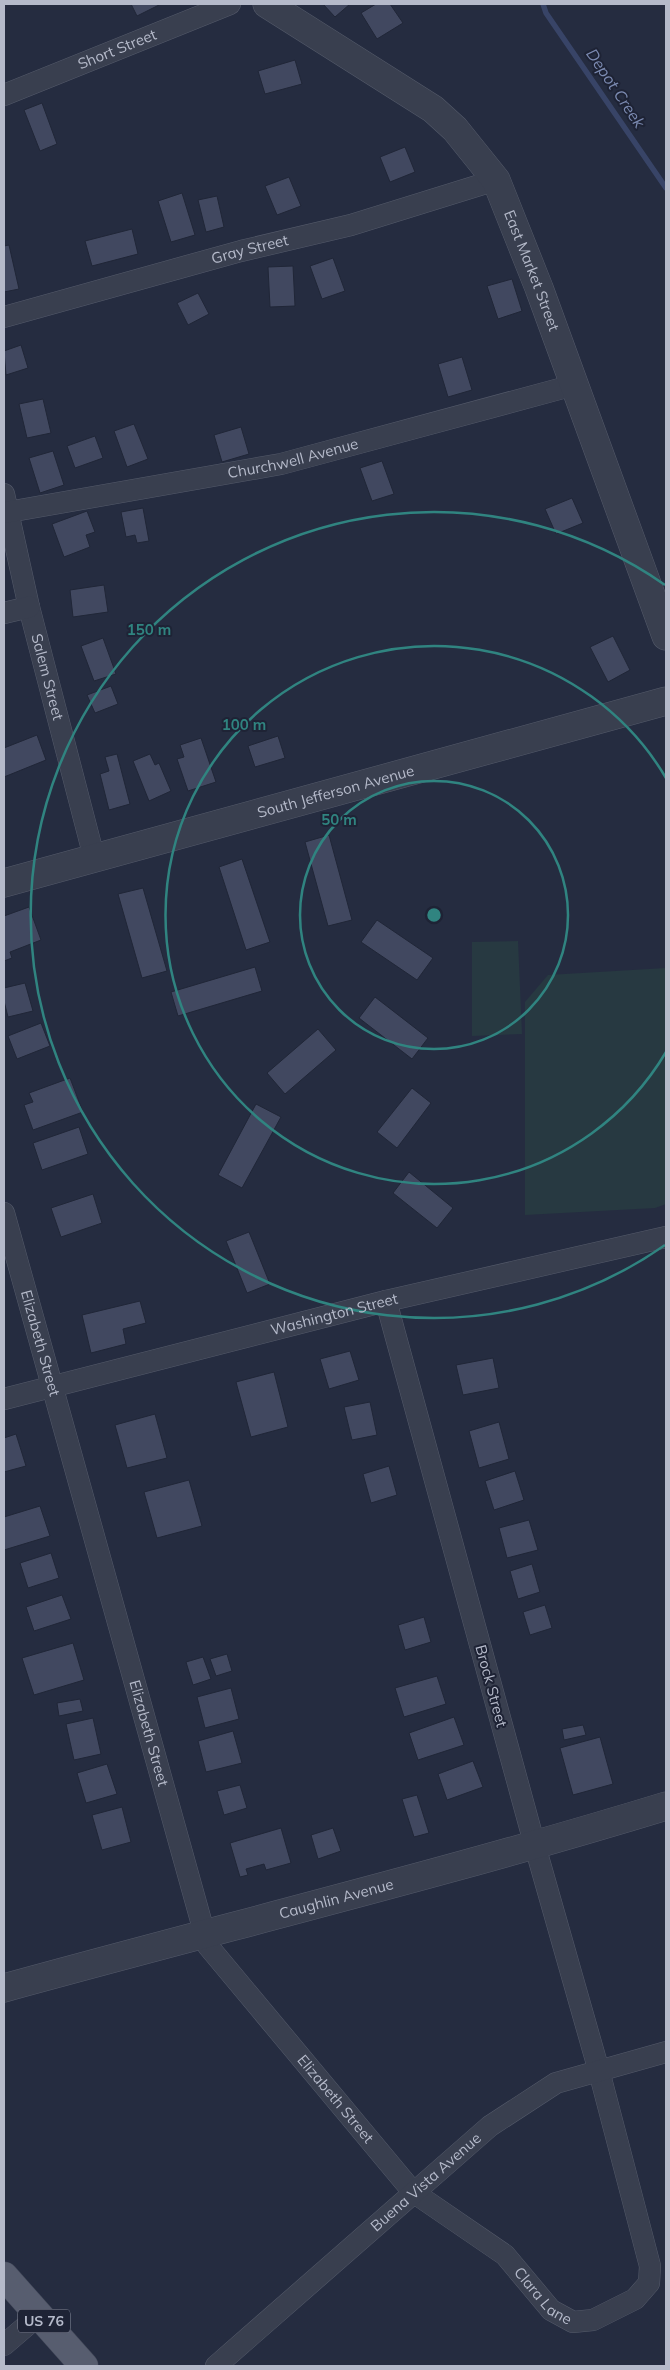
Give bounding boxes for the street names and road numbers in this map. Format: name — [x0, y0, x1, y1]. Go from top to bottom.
street label: Short Street — [75, 25, 159, 73]
street label: East Market Street — [500, 207, 564, 334]
street label: Gray Street — [209, 230, 290, 268]
street label: Churchwell Avenue — [226, 434, 360, 482]
street label: Salem Street — [27, 631, 68, 722]
street label: South Jefferson Avenue — [255, 761, 416, 822]
street label: Elizabeth Street — [17, 1288, 64, 1398]
street label: Washington Street — [269, 1289, 400, 1339]
street label: Brock Street — [471, 1643, 512, 1729]
street label: Elizabeth Street — [125, 1678, 173, 1788]
street label: Caughlin Avenue — [277, 1874, 395, 1923]
street label: Elizabeth Street — [294, 2051, 378, 2147]
street label: Buena Vista Avenue — [366, 2128, 485, 2235]
street label: Clara Lane — [510, 2263, 575, 2329]
road number: US 76 — [18, 2310, 70, 2332]

